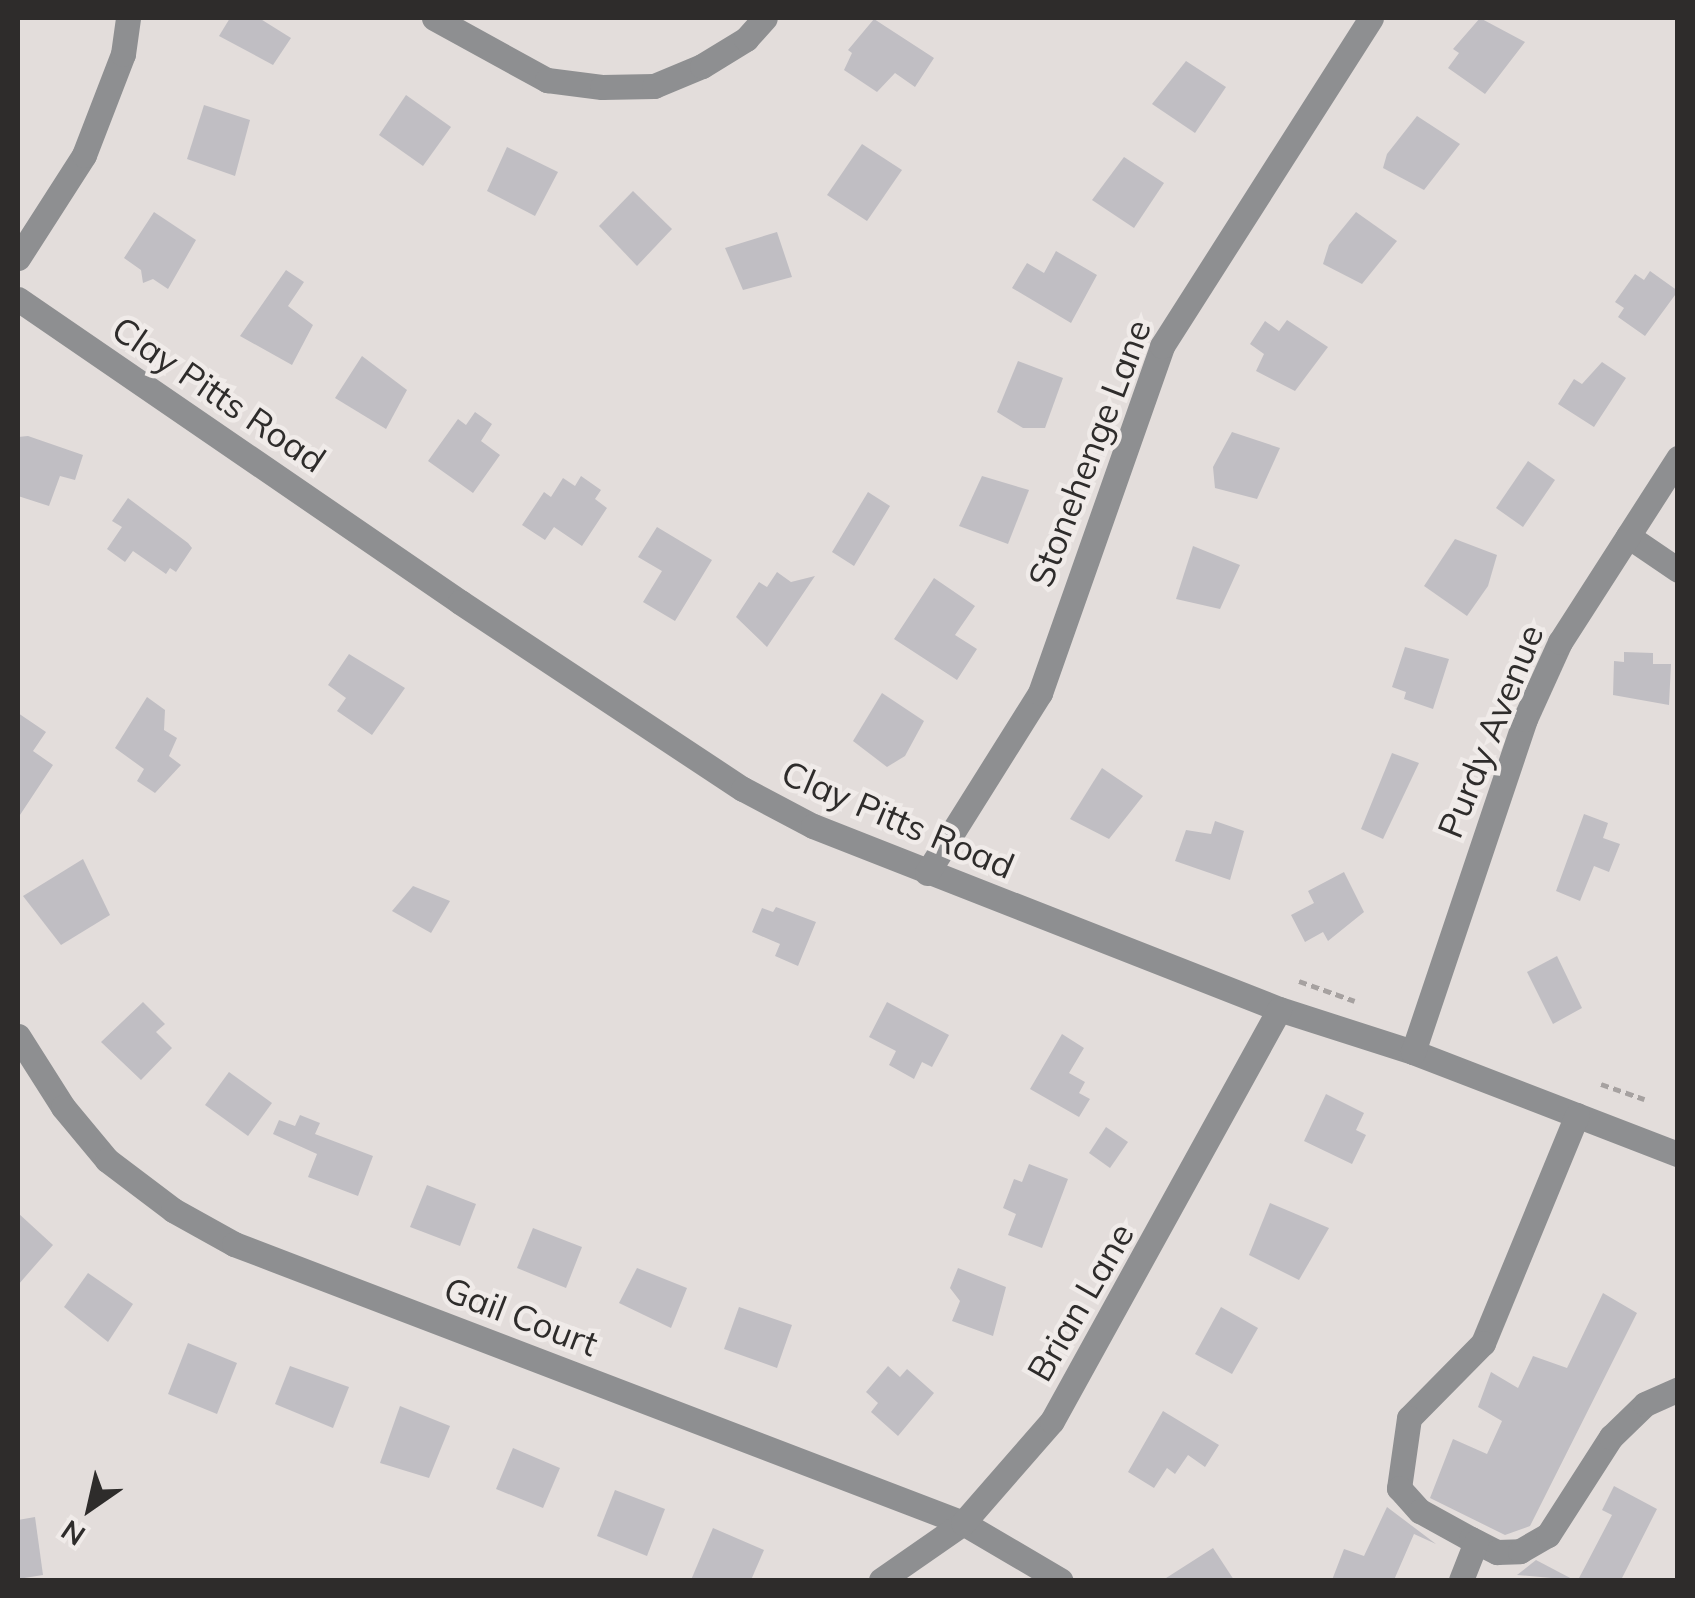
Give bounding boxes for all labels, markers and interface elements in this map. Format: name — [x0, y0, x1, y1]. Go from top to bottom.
street label: Clay Pitts Road — [104, 307, 334, 481]
street label: Stonehenge Lane — [1019, 314, 1159, 592]
street label: Purdy Avenue — [1428, 618, 1552, 844]
street label: Clay Pitts Road — [776, 751, 1020, 887]
street label: Brian Lane — [1018, 1216, 1142, 1388]
street label: Gail Court — [438, 1268, 604, 1364]
north arrow — [40, 1458, 140, 1558]
text: N — [54, 1513, 92, 1554]

